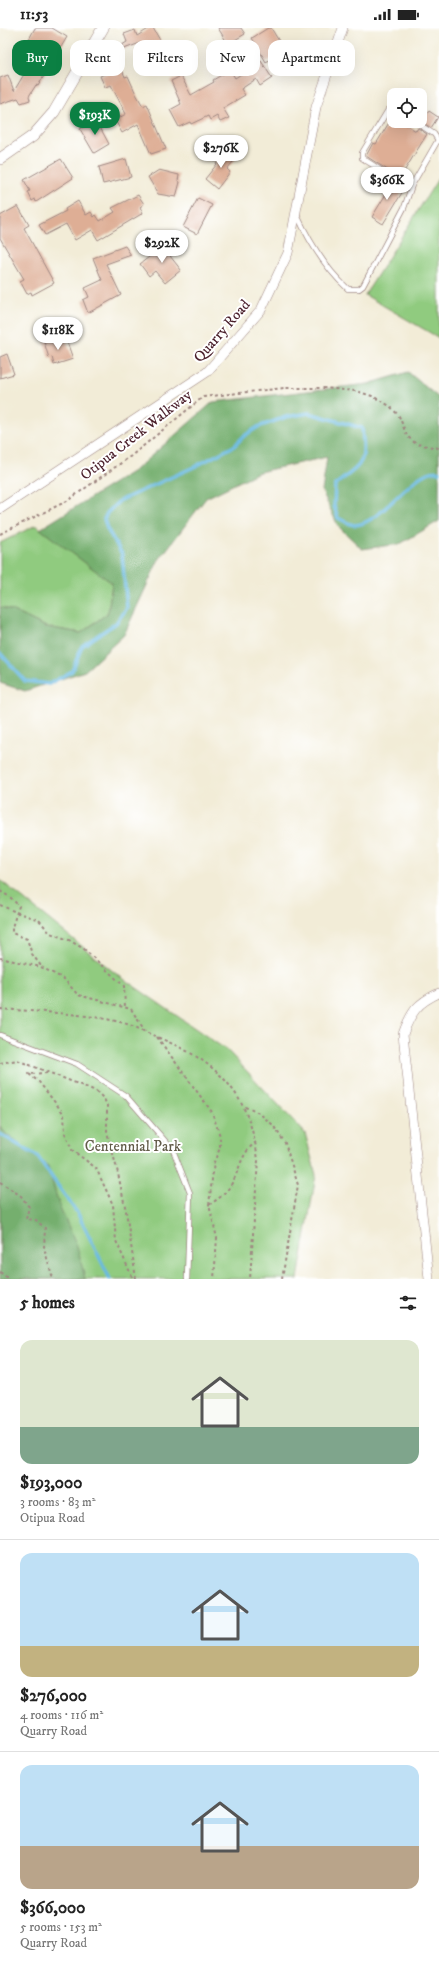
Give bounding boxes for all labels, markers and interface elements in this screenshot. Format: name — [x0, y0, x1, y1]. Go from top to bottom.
text: 11:53 — [20, 5, 48, 24]
chip: Buy — [12, 40, 62, 76]
chip: Rent — [70, 40, 125, 76]
chip: Filters — [133, 40, 198, 76]
chip: New — [206, 40, 260, 76]
chip: Apartment — [268, 40, 355, 76]
map controls — [387, 88, 427, 128]
button: locate — [387, 88, 427, 128]
pin: $193K — [67, 102, 123, 136]
text: $193K — [79, 107, 111, 123]
pin: $276K — [193, 135, 249, 169]
text: $276K — [203, 140, 239, 156]
pin: $366K — [359, 167, 415, 201]
text: $366K — [370, 172, 404, 188]
pin: $292K — [134, 230, 190, 264]
text: $292K — [144, 235, 180, 251]
street label: Quarry Road — [189, 295, 255, 366]
pin: $118K — [30, 317, 86, 351]
text: $118K — [42, 322, 74, 338]
street label: Otipua Creek Walkway — [76, 385, 196, 484]
park label: Centennial Park — [85, 1137, 182, 1156]
text: 5 homes — [20, 1292, 75, 1314]
icon: filters — [397, 1292, 419, 1314]
icon: home — [184, 1366, 256, 1438]
text: $193,000 — [20, 1472, 82, 1494]
text: 3 rooms · 83 m² — [20, 1494, 96, 1510]
text: Otipua Road — [20, 1510, 85, 1526]
icon: home — [184, 1579, 256, 1651]
text: $276,000 — [20, 1685, 87, 1707]
text: 4 rooms · 116 m² — [20, 1707, 103, 1723]
text: Quarry Road — [20, 1723, 87, 1739]
icon: home — [184, 1791, 256, 1863]
text: $366,000 — [20, 1897, 85, 1919]
text: 5 rooms · 153 m² — [20, 1919, 102, 1935]
text: Quarry Road — [20, 1935, 87, 1951]

